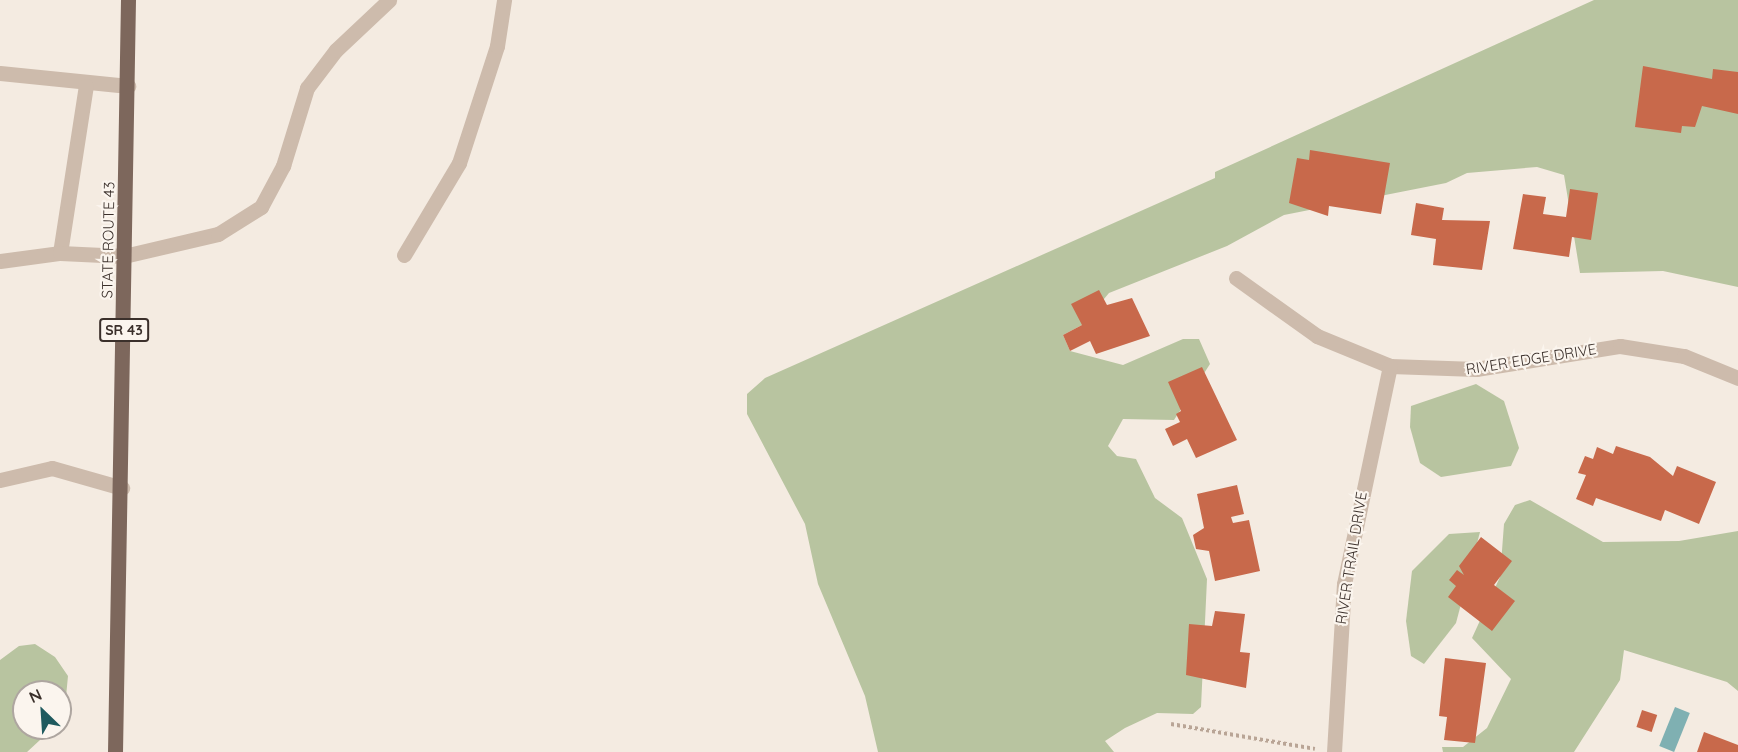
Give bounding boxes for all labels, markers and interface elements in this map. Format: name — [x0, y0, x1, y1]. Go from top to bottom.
street label: STATE ROUTE 43 — [98, 181, 118, 299]
road number: SR 43 — [98, 319, 150, 341]
street label: RIVER EDGE DRIVE — [1464, 340, 1598, 378]
street label: RIVER TRAIL DRIVE — [1332, 490, 1370, 626]
north arrow — [12, 680, 72, 740]
text: N — [26, 684, 45, 707]

